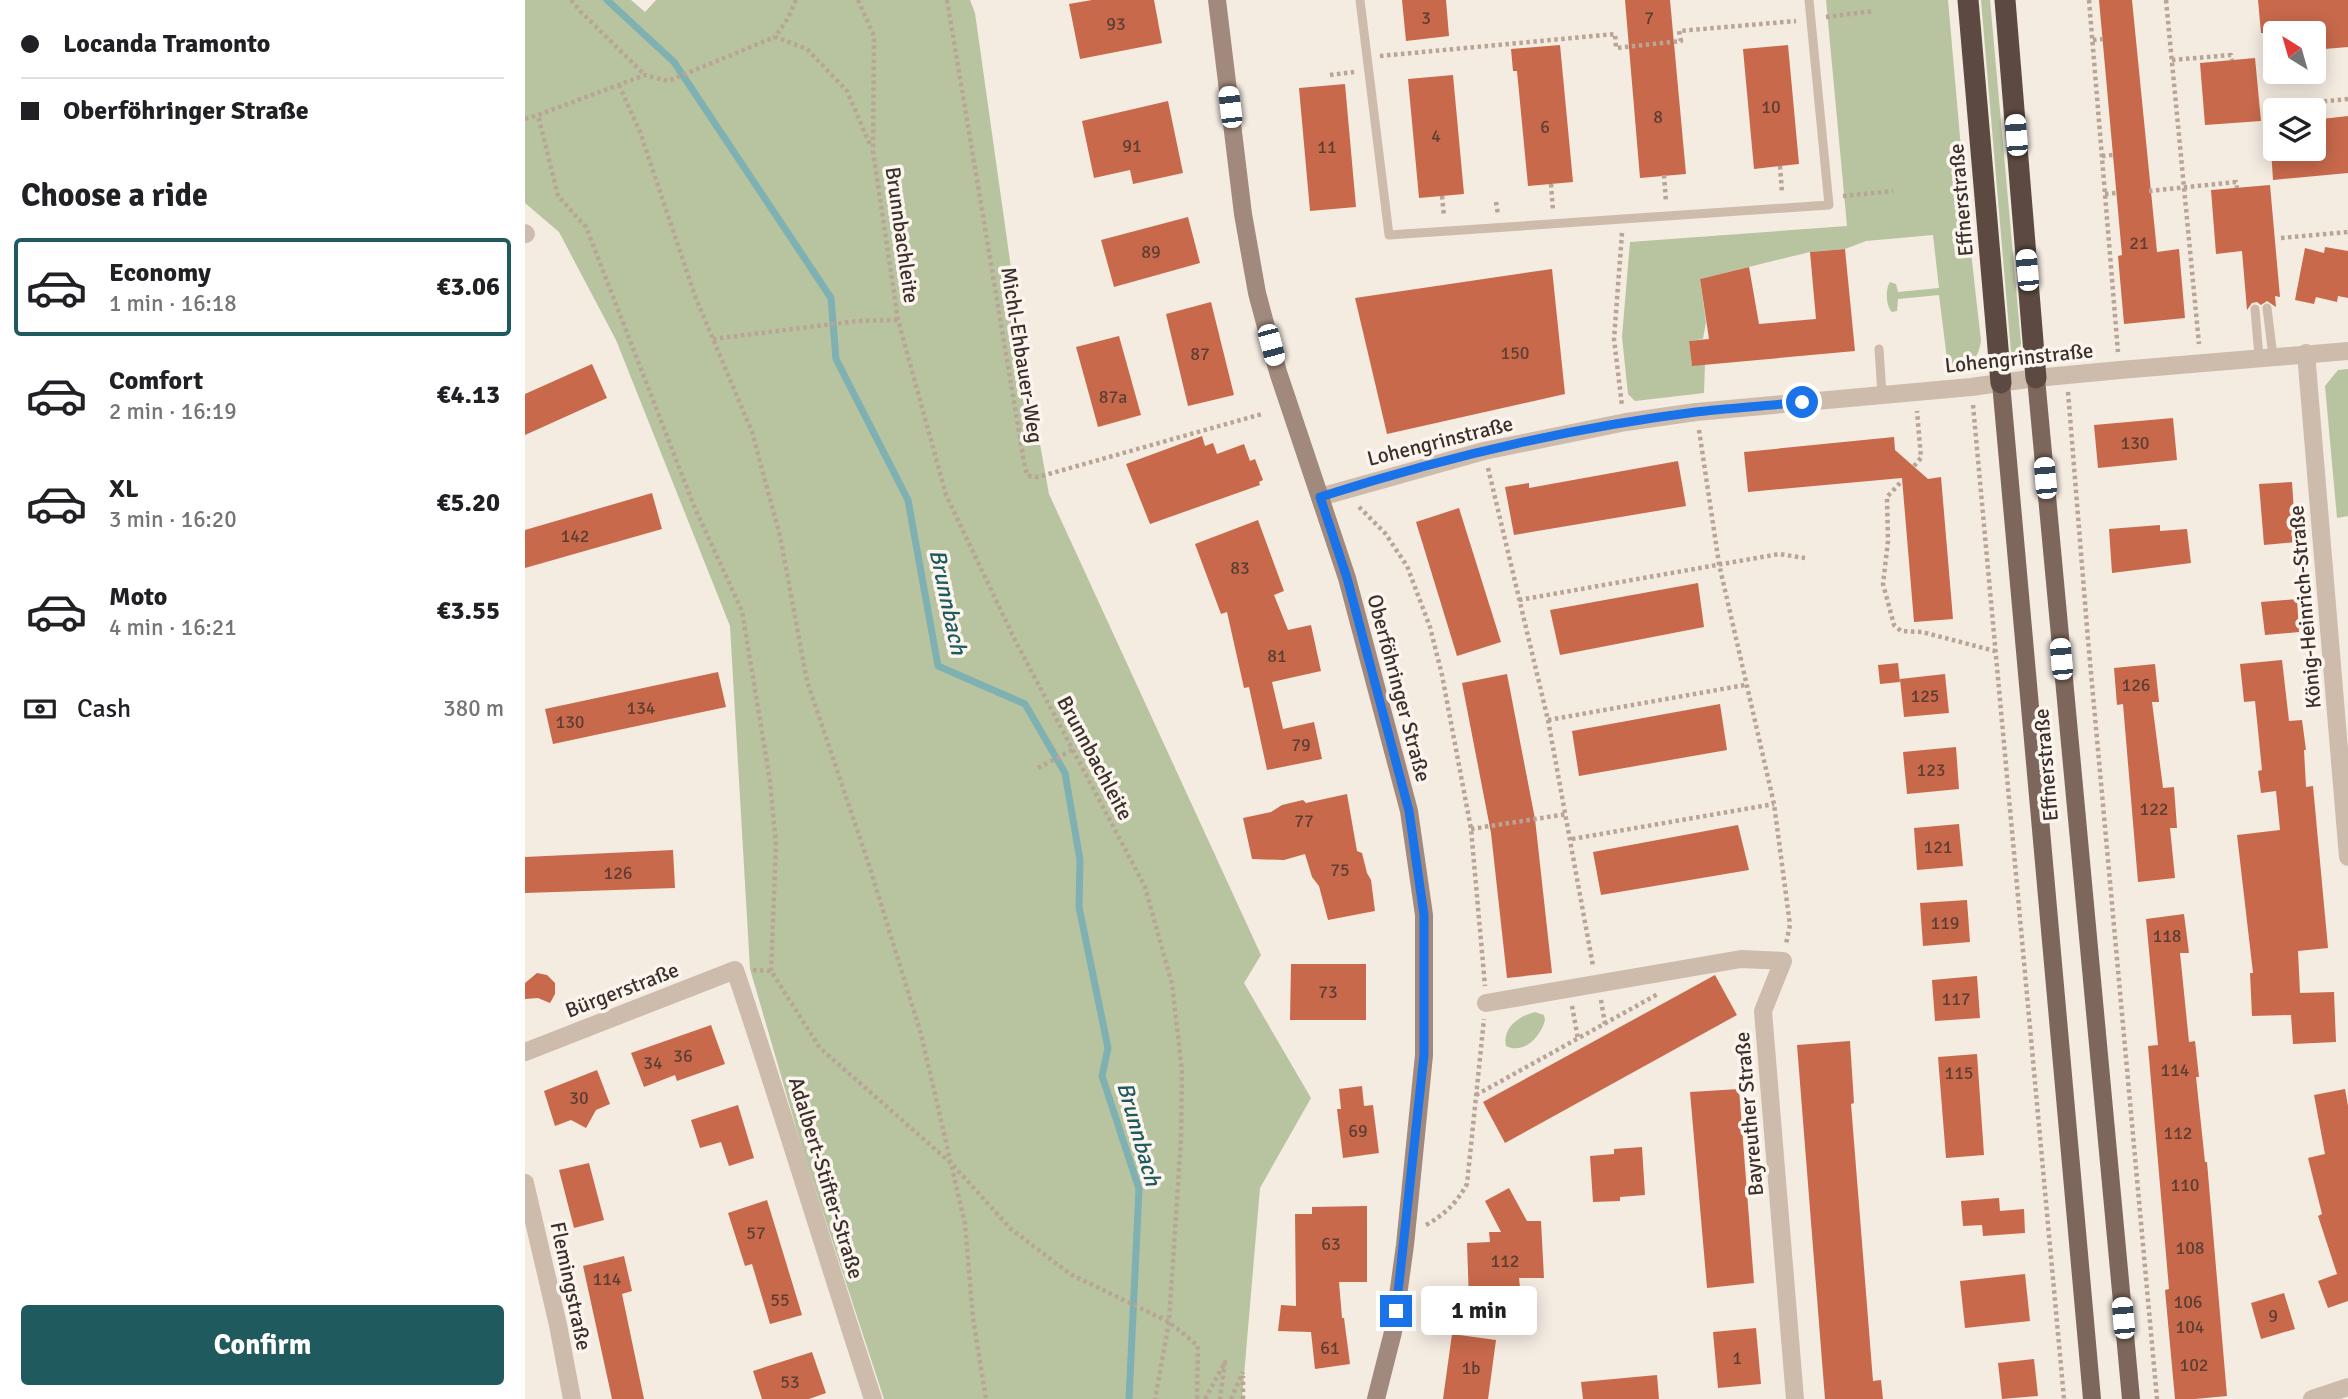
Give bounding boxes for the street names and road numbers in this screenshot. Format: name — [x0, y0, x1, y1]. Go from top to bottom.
street label: Effnerstraße — [1943, 142, 1979, 258]
street label: Brunnbachleite — [880, 165, 924, 305]
street label: Michl-Ehbauer-Weg — [995, 265, 1049, 445]
street label: Lohengrinstraße — [1943, 337, 2095, 379]
street label: Lohengrinstraße — [1364, 410, 1516, 472]
street label: König-Heinrich-Straße — [2283, 504, 2327, 710]
street label: Oberföhringer Straße — [1361, 591, 1437, 785]
street label: Brunnbachleite — [1051, 691, 1139, 825]
street label: Effnerstraße — [2028, 707, 2064, 823]
street label: Bürgerstraße — [562, 956, 682, 1024]
street label: Bayreuther Straße — [1729, 1031, 1769, 1197]
street label: Adalbert-Stifter-Straße — [783, 1074, 869, 1282]
street label: Flemingstraße — [545, 1219, 597, 1353]

